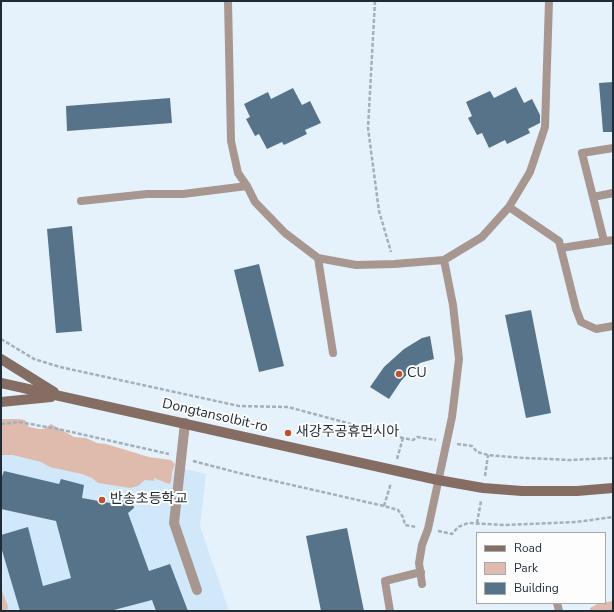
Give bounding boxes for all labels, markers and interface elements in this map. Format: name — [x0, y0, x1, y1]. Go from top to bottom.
place label: CU — [407, 366, 427, 382]
marker: CU — [394, 369, 404, 379]
street label: Dongtansolbit-ro — [160, 396, 270, 436]
place label: 새강주공휴먼시아 — [296, 425, 399, 441]
marker: 새강주공휴먼시아 — [283, 428, 293, 438]
place label: 반송초등학교 — [110, 492, 187, 508]
marker: 반송초등학교 — [97, 495, 107, 505]
legend — [476, 532, 606, 604]
text: Road — [514, 540, 542, 556]
text: Park — [514, 560, 538, 576]
text: Building — [514, 580, 559, 596]

